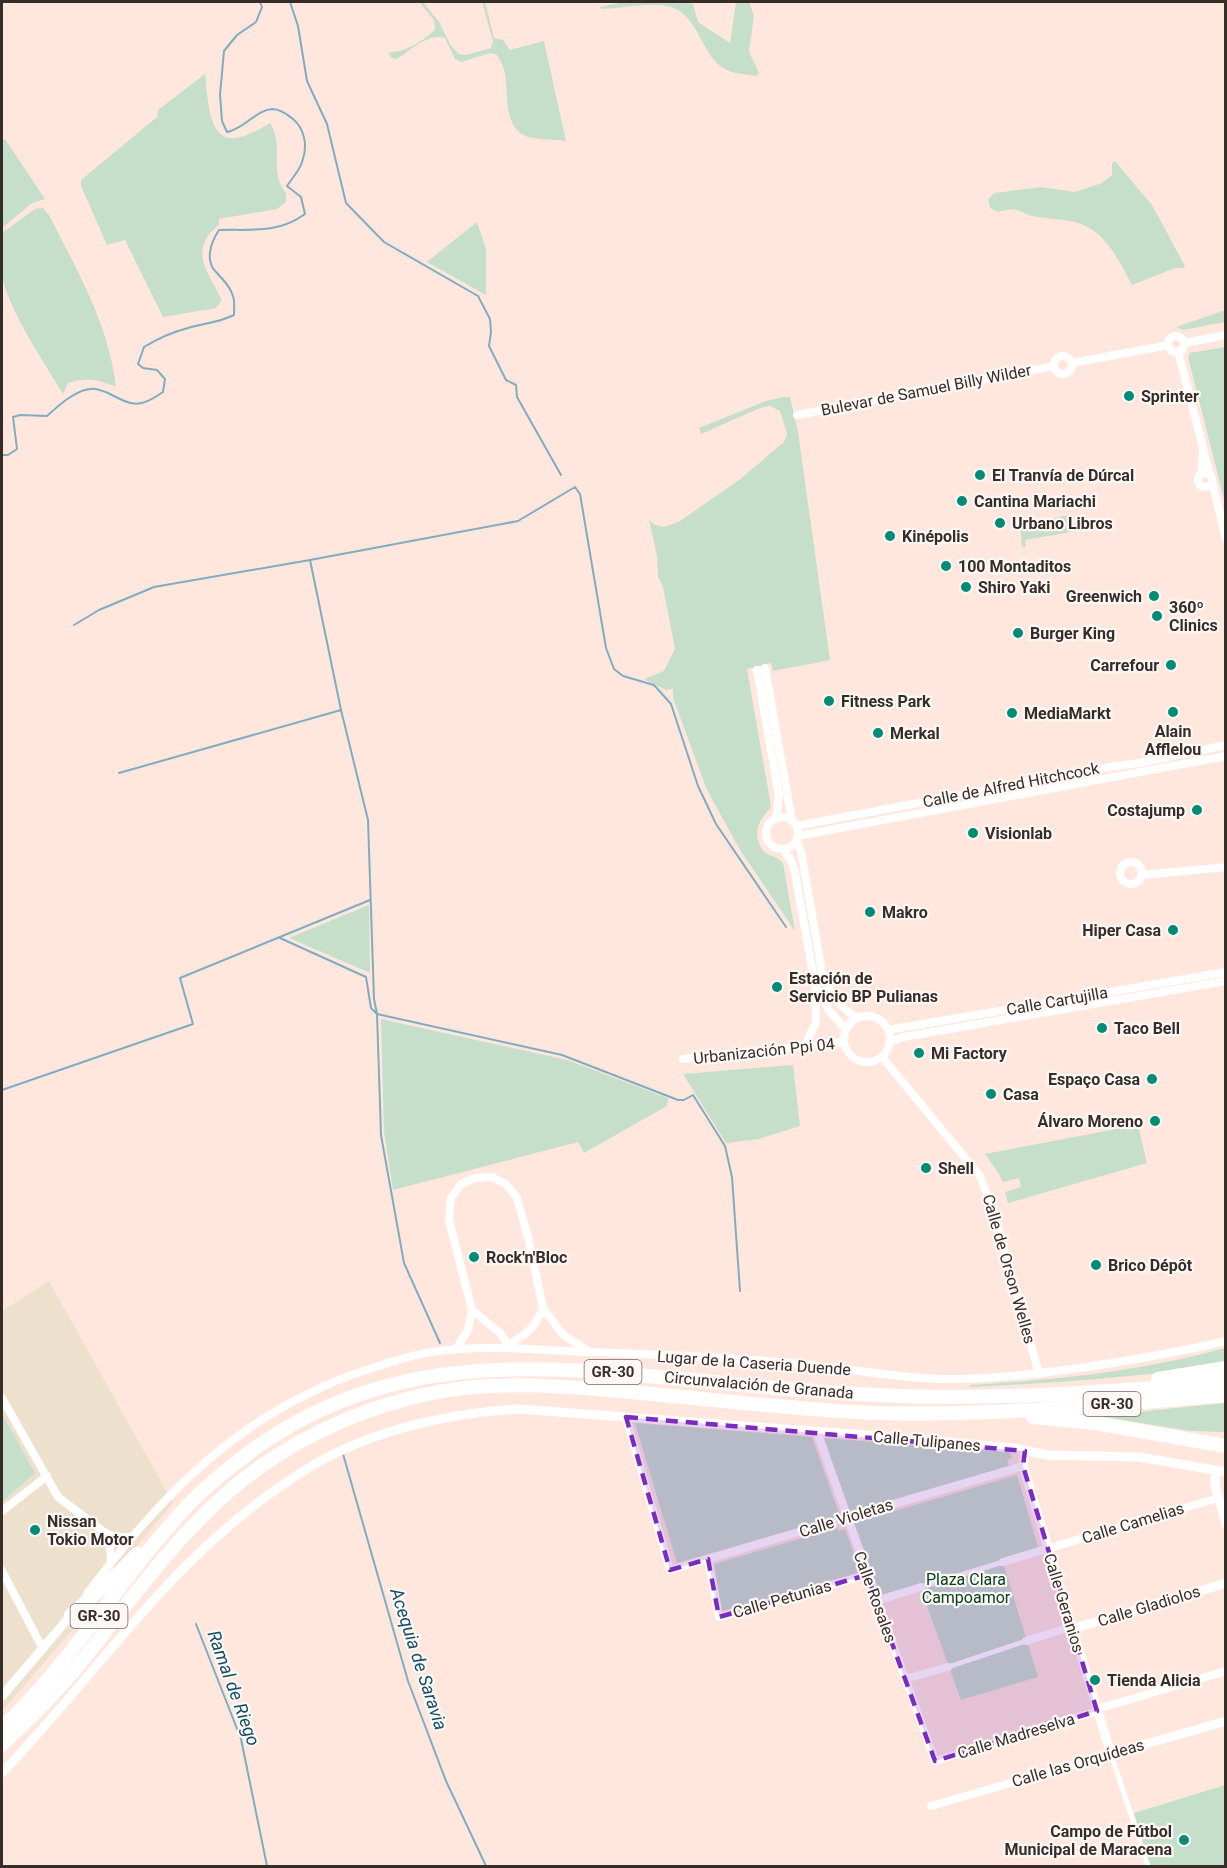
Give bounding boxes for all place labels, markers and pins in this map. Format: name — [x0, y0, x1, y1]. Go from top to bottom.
place label: Sprinter — [1141, 387, 1199, 406]
marker: Sprinter — [1122, 389, 1136, 403]
place label: El Tranvía de Dúrcal — [992, 466, 1134, 485]
marker: El Tranvía de Dúrcal — [973, 468, 987, 482]
place label: Cantina Mariachi — [974, 492, 1096, 511]
marker: Cantina Mariachi — [955, 494, 969, 508]
place label: Urbano Libros — [1012, 514, 1113, 533]
marker: Urbano Libros — [993, 516, 1007, 530]
place label: Kinépolis — [902, 527, 969, 546]
marker: Kinépolis — [883, 529, 897, 543]
place label: 100 Montaditos — [958, 557, 1071, 576]
marker: 100 Montaditos — [939, 559, 953, 573]
place label: Shiro Yaki — [978, 578, 1050, 597]
marker: Shiro Yaki — [959, 580, 973, 594]
place label: Greenwich — [1066, 587, 1142, 606]
marker: Greenwich — [1147, 589, 1161, 603]
place label: 360º Clinics — [1169, 598, 1218, 635]
marker: 360º Clinics — [1150, 609, 1164, 623]
place label: Burger King — [1030, 624, 1115, 643]
marker: Burger King — [1011, 626, 1025, 640]
place label: Carrefour — [1090, 656, 1159, 675]
marker: Carrefour — [1164, 658, 1178, 672]
place label: Fitness Park — [841, 692, 931, 711]
marker: Fitness Park — [822, 694, 836, 708]
place label: MediaMarkt — [1024, 704, 1111, 723]
marker: Alain Afflelou — [1166, 705, 1180, 719]
marker: MediaMarkt — [1005, 706, 1019, 720]
place label: Alain Afflelou — [1145, 722, 1201, 759]
place label: Merkal — [890, 724, 940, 743]
marker: Merkal — [871, 726, 885, 740]
place label: Costajump — [1107, 801, 1185, 820]
marker: Costajump — [1190, 803, 1204, 817]
place label: Visionlab — [985, 824, 1052, 843]
marker: Visionlab — [966, 826, 980, 840]
place label: Makro — [882, 903, 928, 922]
marker: Makro — [863, 905, 877, 919]
place label: Hiper Casa — [1082, 921, 1161, 940]
marker: Hiper Casa — [1166, 923, 1180, 937]
place label: Estación de Servicio BP Pulianas — [789, 969, 938, 1006]
marker: Estación de Servicio BP Pulianas — [770, 980, 784, 994]
place label: Taco Bell — [1114, 1019, 1180, 1038]
marker: Taco Bell — [1095, 1021, 1109, 1035]
place label: Mi Factory — [931, 1044, 1008, 1063]
marker: Mi Factory — [912, 1046, 926, 1060]
place label: Espaço Casa — [1048, 1070, 1140, 1089]
marker: Espaço Casa — [1145, 1072, 1159, 1086]
place label: Casa — [1003, 1085, 1039, 1104]
marker: Casa — [984, 1087, 998, 1101]
place label: Álvaro Moreno — [1037, 1112, 1143, 1131]
marker: Álvaro Moreno — [1148, 1114, 1162, 1128]
place label: Shell — [938, 1159, 974, 1178]
marker: Shell — [919, 1161, 933, 1175]
place label: Rock'n'Bloc — [486, 1248, 567, 1267]
marker: Rock'n'Bloc — [467, 1250, 481, 1264]
place label: Brico Dépôt — [1108, 1256, 1193, 1275]
marker: Brico Dépôt — [1089, 1258, 1103, 1272]
place label: Nissan Tokio Motor — [47, 1512, 134, 1549]
marker: Nissan Tokio Motor — [28, 1523, 42, 1537]
place label: Tienda Alicia — [1107, 1671, 1201, 1690]
marker: Tienda Alicia — [1088, 1673, 1102, 1687]
place label: Campo de Fútbol Municipal de Maracena — [1005, 1822, 1172, 1859]
marker: Campo de Fútbol Municipal de Maracena — [1177, 1833, 1191, 1847]

